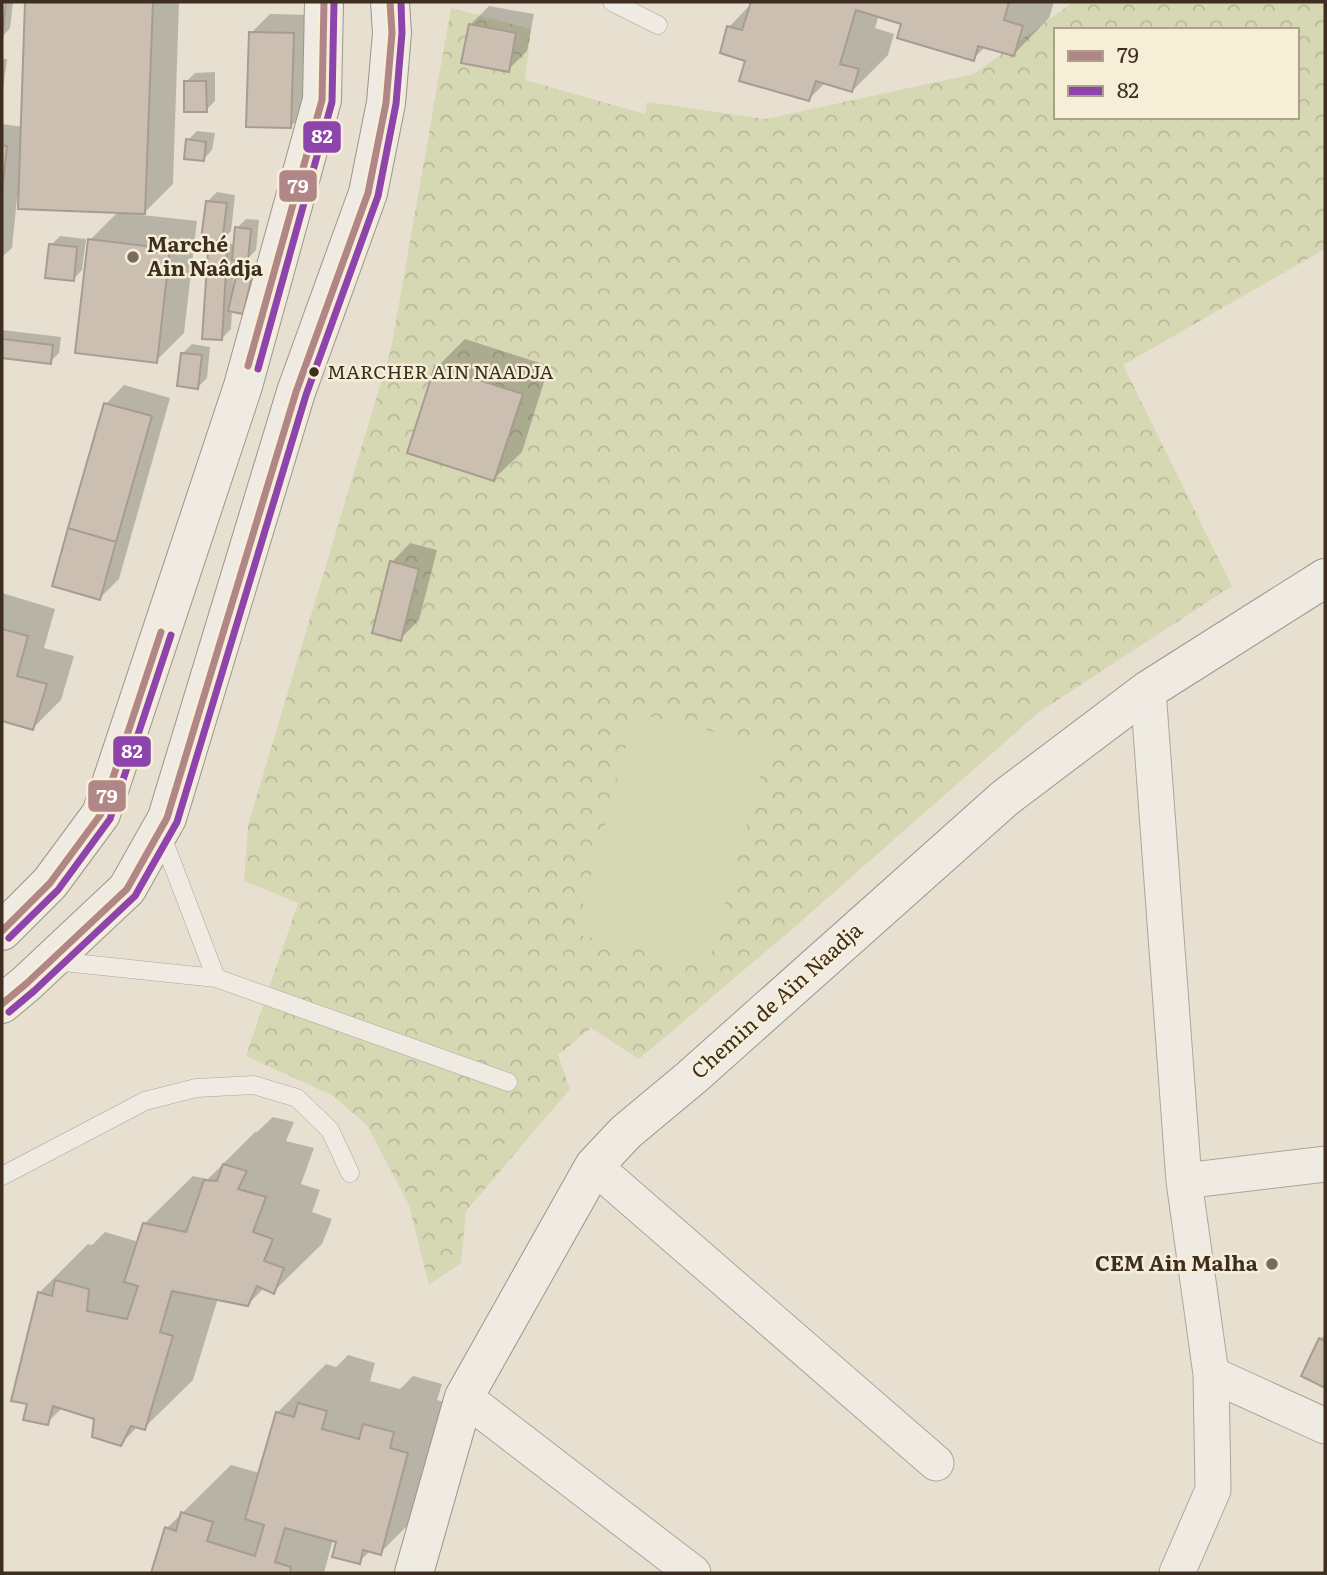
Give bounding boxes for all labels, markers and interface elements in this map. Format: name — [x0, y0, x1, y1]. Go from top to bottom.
legend — [1054, 28, 1299, 119]
text: 79 — [1117, 38, 1139, 69]
text: 82 — [1117, 73, 1139, 104]
line badge: 82 — [302, 120, 342, 154]
text: 82 — [311, 121, 333, 149]
line badge: 79 — [278, 169, 318, 203]
text: 79 — [287, 171, 309, 199]
place label: Marché Ain Naâdja — [147, 227, 264, 282]
marker: Marché Ain Naâdja — [125, 249, 141, 265]
place label: MARCHER AIN NAADJA — [327, 357, 554, 385]
marker: MARCHER AIN NAADJA — [307, 365, 321, 379]
line badge: 82 — [112, 735, 152, 768]
text: 82 — [121, 736, 143, 764]
line badge: 79 — [87, 779, 127, 813]
text: 79 — [96, 781, 118, 809]
street label: Chemin de Aïn Naadja — [683, 913, 868, 1085]
place label: CEM Ain Malha — [1095, 1246, 1259, 1277]
marker: CEM Ain Malha — [1264, 1256, 1280, 1272]

